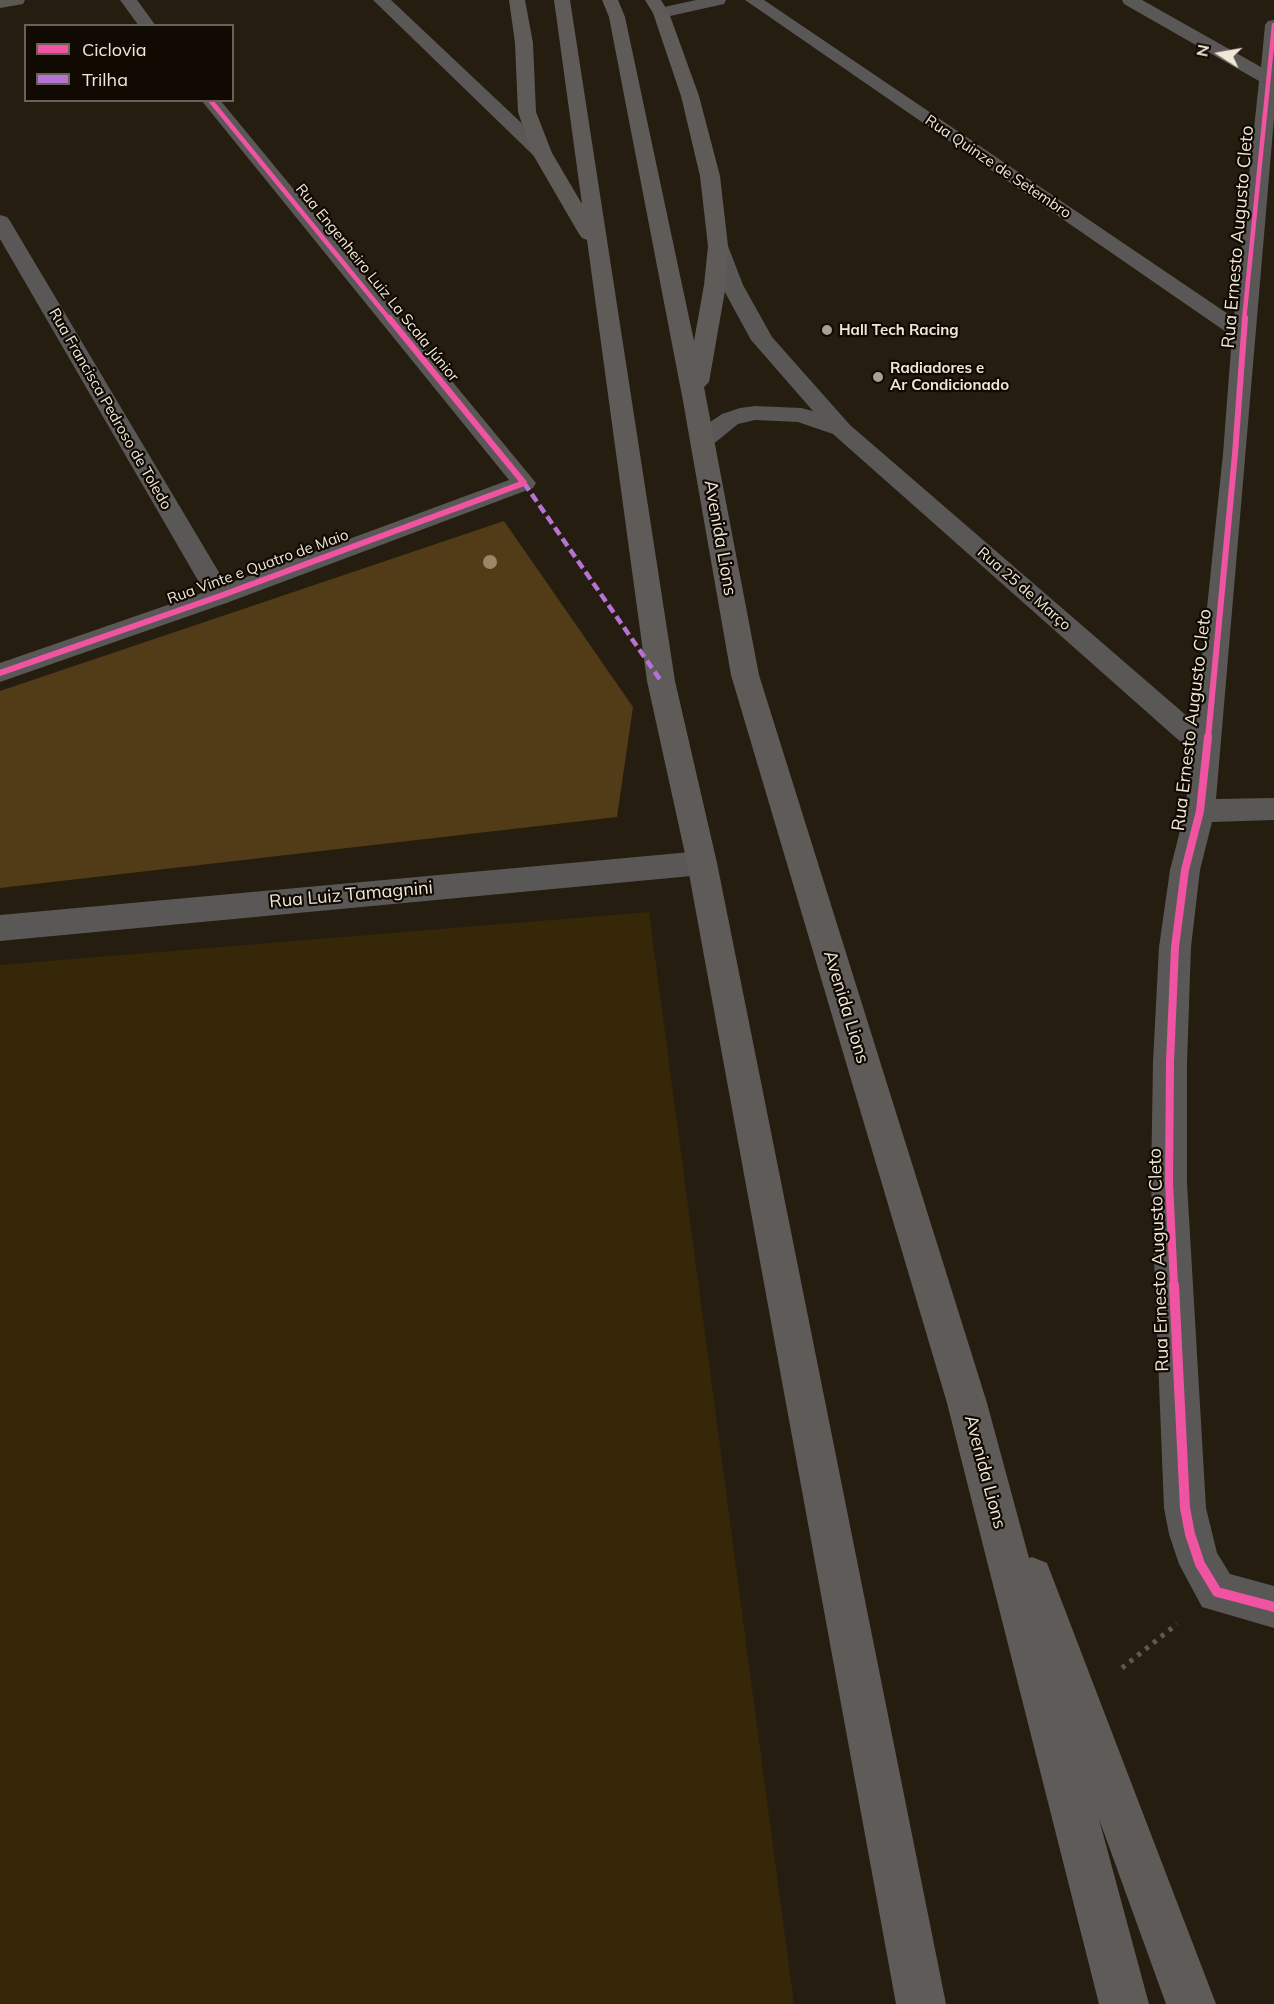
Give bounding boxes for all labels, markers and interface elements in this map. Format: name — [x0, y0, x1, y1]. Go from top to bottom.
legend — [24, 24, 234, 102]
north arrow — [1190, 24, 1250, 84]
text: Ciclovia — [82, 38, 147, 61]
text: N — [1191, 43, 1213, 58]
text: Trilha — [82, 68, 128, 91]
street label: Rua Quinze de Setembro — [922, 111, 1074, 223]
street label: Rua Ernesto Augusto Cleto — [1217, 125, 1259, 349]
street label: Rua Engenheiro Luiz La Scala Júnior — [292, 181, 462, 385]
street label: Rua Francisca Pedroso de Toledo — [45, 305, 175, 513]
place label: Hall Tech Racing — [839, 321, 959, 339]
marker: Hall Tech Racing — [820, 323, 834, 337]
place label: Radiadores e Ar Condicionado — [890, 359, 1009, 394]
marker: Radiadores e Ar Condicionado — [871, 370, 885, 384]
street label: Avenida Lions — [699, 479, 741, 597]
street label: Rua Vinte e Quatro de Maio — [165, 526, 351, 608]
street label: Rua 25 de Março — [974, 544, 1074, 634]
street label: Rua Ernesto Augusto Cleto — [1168, 608, 1216, 832]
street label: Rua Luiz Tamagnini — [268, 877, 434, 913]
street label: Avenida Lions — [819, 948, 873, 1066]
street label: Rua Ernesto Augusto Cleto — [1144, 1148, 1174, 1372]
street label: Avenida Lions — [959, 1413, 1011, 1531]

